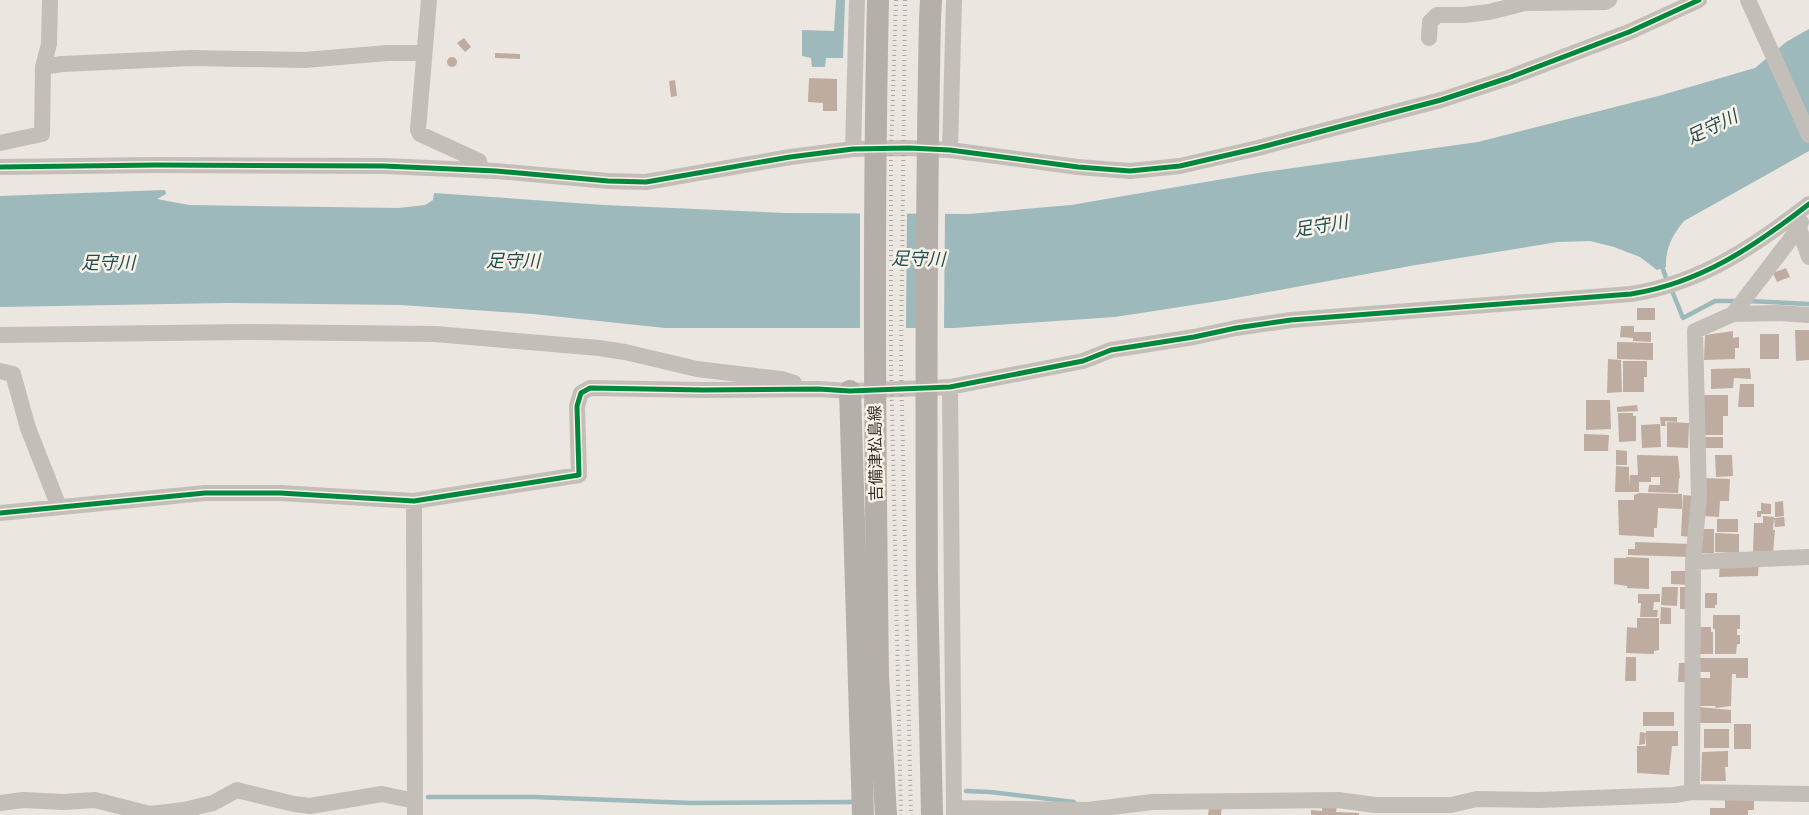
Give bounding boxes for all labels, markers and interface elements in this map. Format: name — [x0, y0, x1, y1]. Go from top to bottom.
water label: 足守川 — [1683, 104, 1743, 149]
water label: 足守川 — [1293, 211, 1351, 241]
water label: 足守川 — [891, 248, 947, 271]
water label: 足守川 — [486, 250, 542, 272]
water label: 足守川 — [81, 252, 137, 274]
street label: 吉備津松島線 — [865, 405, 887, 501]

